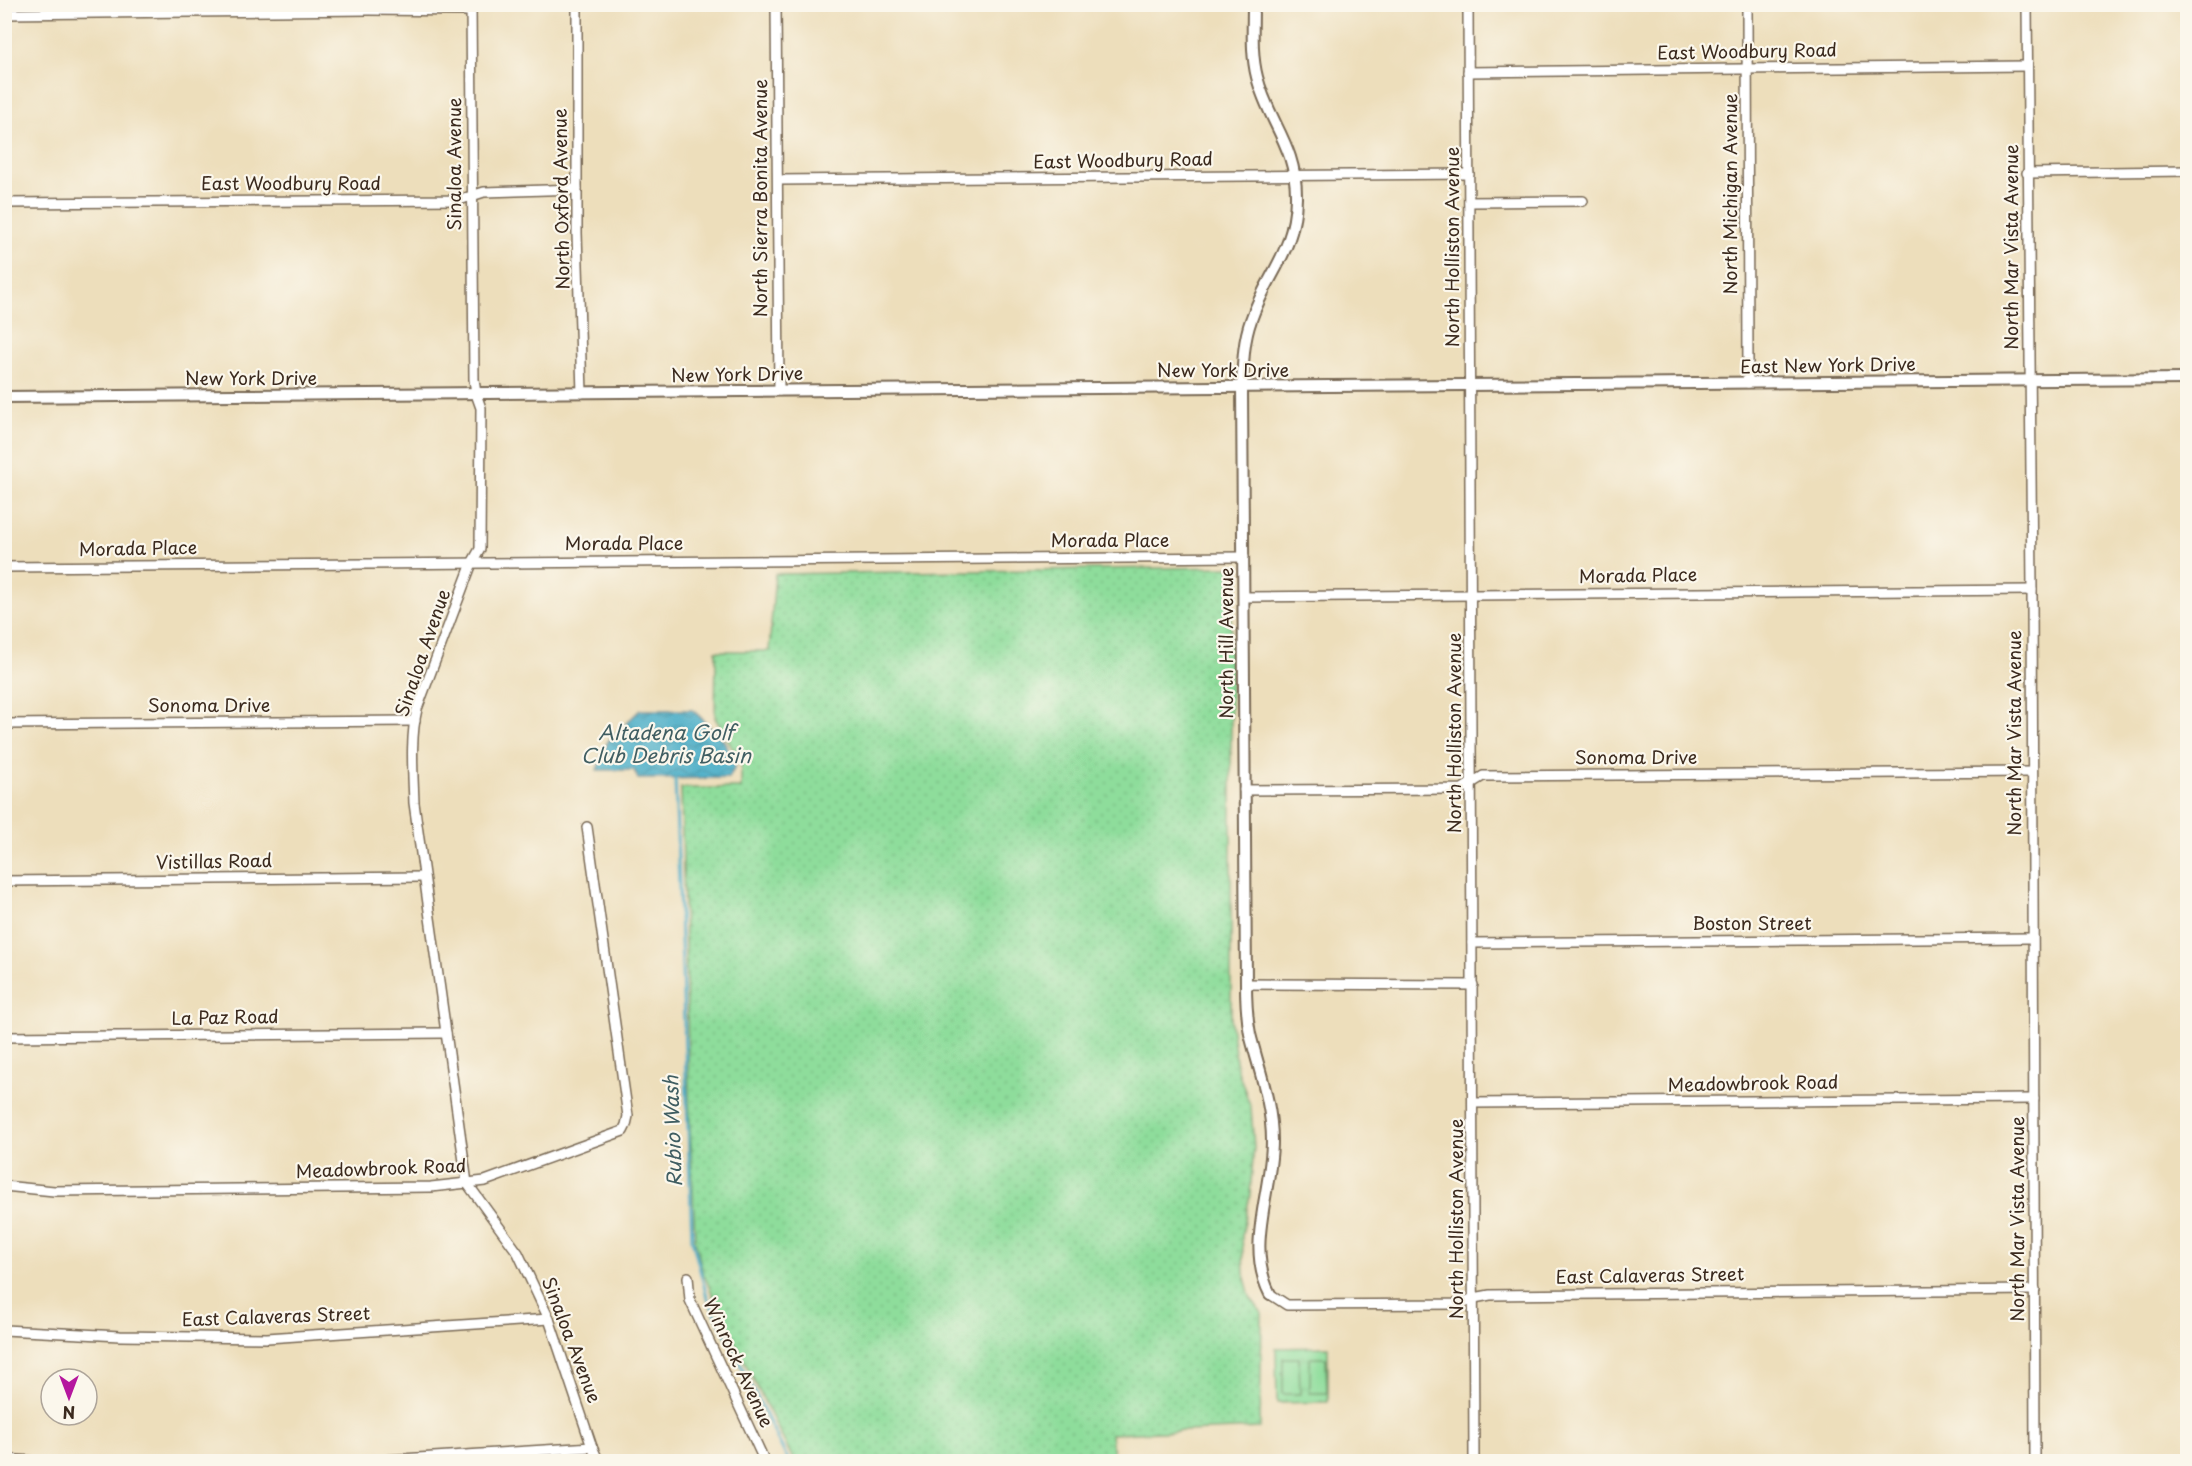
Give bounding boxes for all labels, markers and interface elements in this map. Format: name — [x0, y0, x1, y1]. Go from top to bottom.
street label: East Woodbury Road — [1657, 35, 1837, 66]
street label: North Sierra Bonita Avenue — [746, 79, 773, 317]
street label: North Michigan Avenue — [1716, 93, 1743, 295]
street label: Sinaloa Avenue — [440, 97, 467, 231]
street label: North Oxford Avenue — [545, 108, 576, 290]
street label: East Woodbury Road — [1033, 144, 1213, 175]
street label: North Mar Vista Avenue — [1997, 144, 2024, 350]
street label: North Holliston Avenue — [1438, 147, 1465, 347]
street label: East Woodbury Road — [201, 169, 381, 196]
street label: East New York Drive — [1740, 349, 1916, 380]
street label: New York Drive — [1157, 356, 1289, 383]
street label: New York Drive — [671, 359, 803, 388]
street label: New York Drive — [185, 364, 317, 391]
street label: Morada Place — [1051, 526, 1169, 553]
street label: Morada Place — [565, 529, 683, 556]
street label: Morada Place — [79, 533, 197, 562]
street label: Morada Place — [1579, 560, 1697, 589]
street label: North Hill Avenue — [1212, 567, 1239, 719]
street label: Sinaloa Avenue — [387, 585, 456, 720]
street label: North Mar Vista Avenue — [2000, 630, 2027, 836]
street label: North Holliston Avenue — [1440, 633, 1467, 833]
street label: Sonoma Drive — [148, 691, 270, 718]
water label: Altadena Golf Club Debris Basin — [581, 717, 752, 770]
street label: Sonoma Drive — [1575, 743, 1697, 770]
street label: Vistillas Road — [156, 846, 272, 875]
street label: Boston Street — [1692, 909, 1812, 936]
street label: La Paz Road — [171, 1002, 279, 1031]
street label: Meadowbrook Road — [1667, 1068, 1839, 1097]
water label: Rubio Wash — [655, 1074, 689, 1187]
street label: North Mar Vista Avenue — [2003, 1116, 2030, 1322]
street label: North Holliston Avenue — [1442, 1119, 1469, 1319]
street label: Meadowbrook Road — [295, 1151, 467, 1184]
street label: East Calaveras Street — [1555, 1259, 1744, 1290]
street label: Sinaloa Avenue — [536, 1272, 609, 1407]
street label: Winrock Avenue — [698, 1293, 781, 1432]
street label: East Calaveras Street — [181, 1299, 371, 1332]
north arrow — [39, 1367, 99, 1427]
text: N — [63, 1401, 75, 1425]

